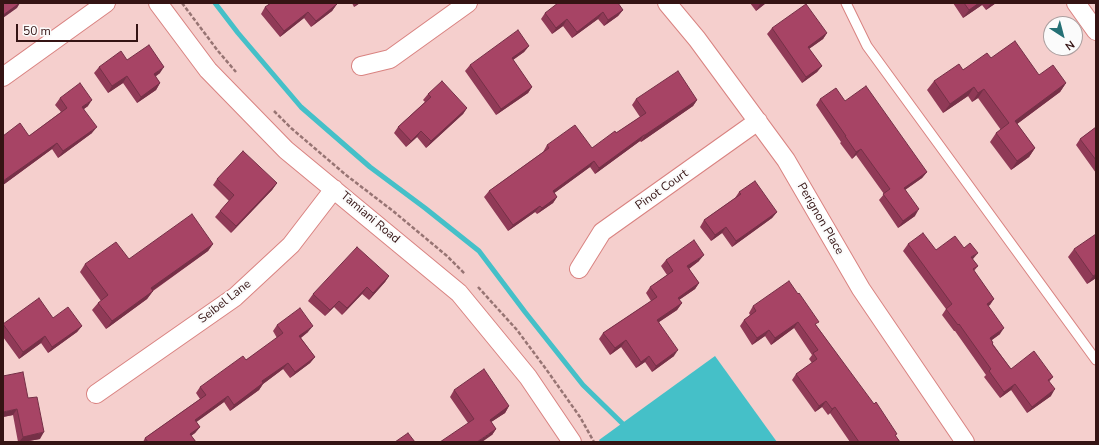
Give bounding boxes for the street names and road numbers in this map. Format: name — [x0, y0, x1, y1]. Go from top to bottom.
street label: Pinot Court — [633, 167, 691, 213]
street label: Perignon Place — [794, 181, 846, 257]
street label: Tamiani Road — [338, 189, 402, 247]
street label: Seibel Lane — [196, 277, 254, 327]

